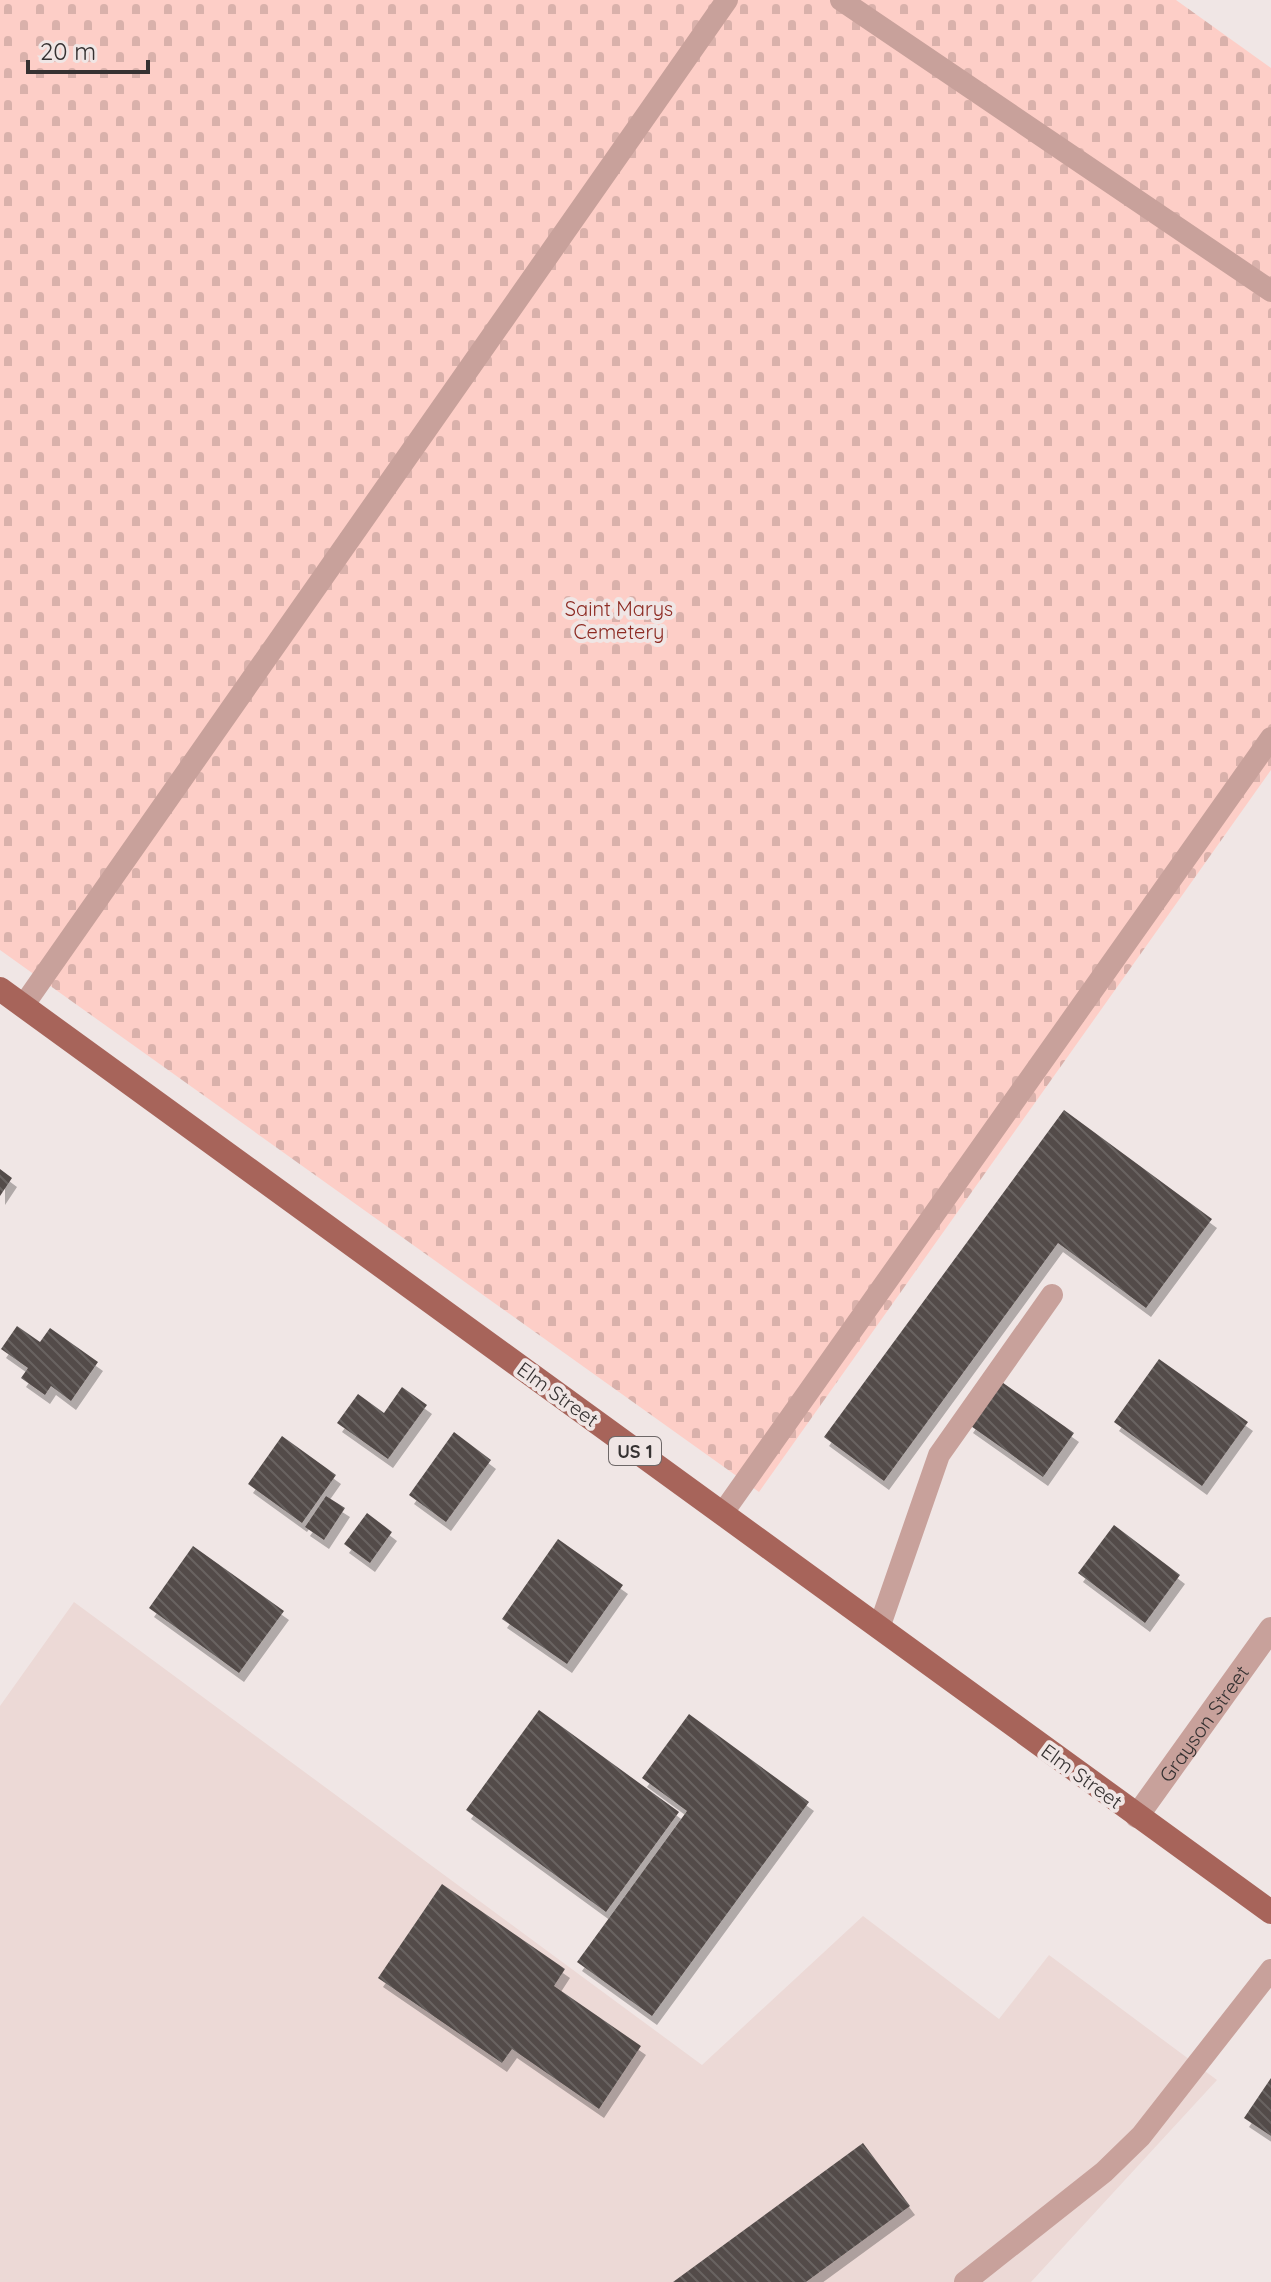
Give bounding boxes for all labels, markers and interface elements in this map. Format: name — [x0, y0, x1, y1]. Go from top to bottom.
scale bar — [28, 24, 148, 74]
text: 20 m — [40, 36, 96, 66]
park label: Saint Marys Cemetery — [565, 596, 673, 644]
street label: Elm Street — [512, 1356, 604, 1432]
road number: US 1 — [609, 1437, 661, 1465]
street label: Grayson Street — [1153, 1660, 1254, 1787]
street label: Elm Street — [1036, 1738, 1128, 1814]

